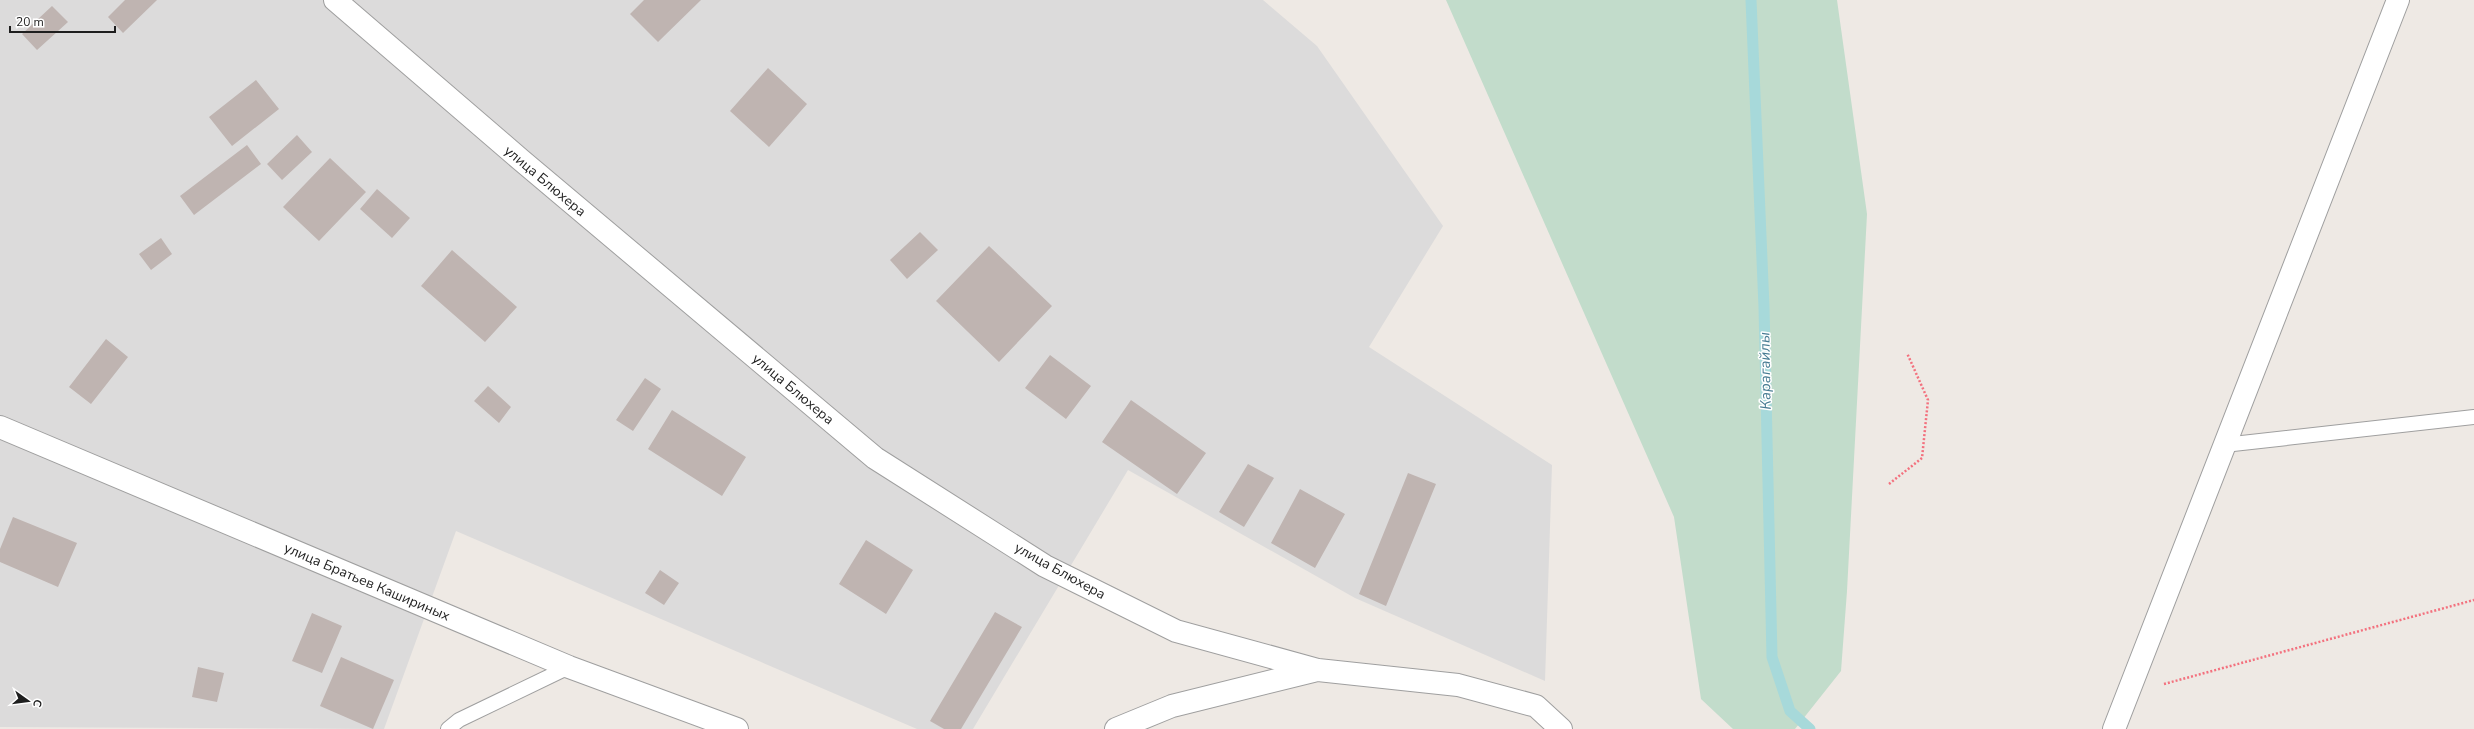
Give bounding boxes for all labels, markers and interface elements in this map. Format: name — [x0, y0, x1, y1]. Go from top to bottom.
scale bar — [10, 8, 115, 34]
text: 20 m — [16, 14, 44, 30]
street label: улица Блюхера — [500, 141, 590, 221]
water label: Карагайлы — [1754, 332, 1776, 410]
street label: улица Блюхера — [748, 349, 838, 429]
street label: улица Братьев Кашириных — [281, 538, 453, 626]
street label: улица Блюхера — [1011, 538, 1109, 604]
north arrow — [8, 681, 48, 721]
text: С — [29, 698, 45, 709]

